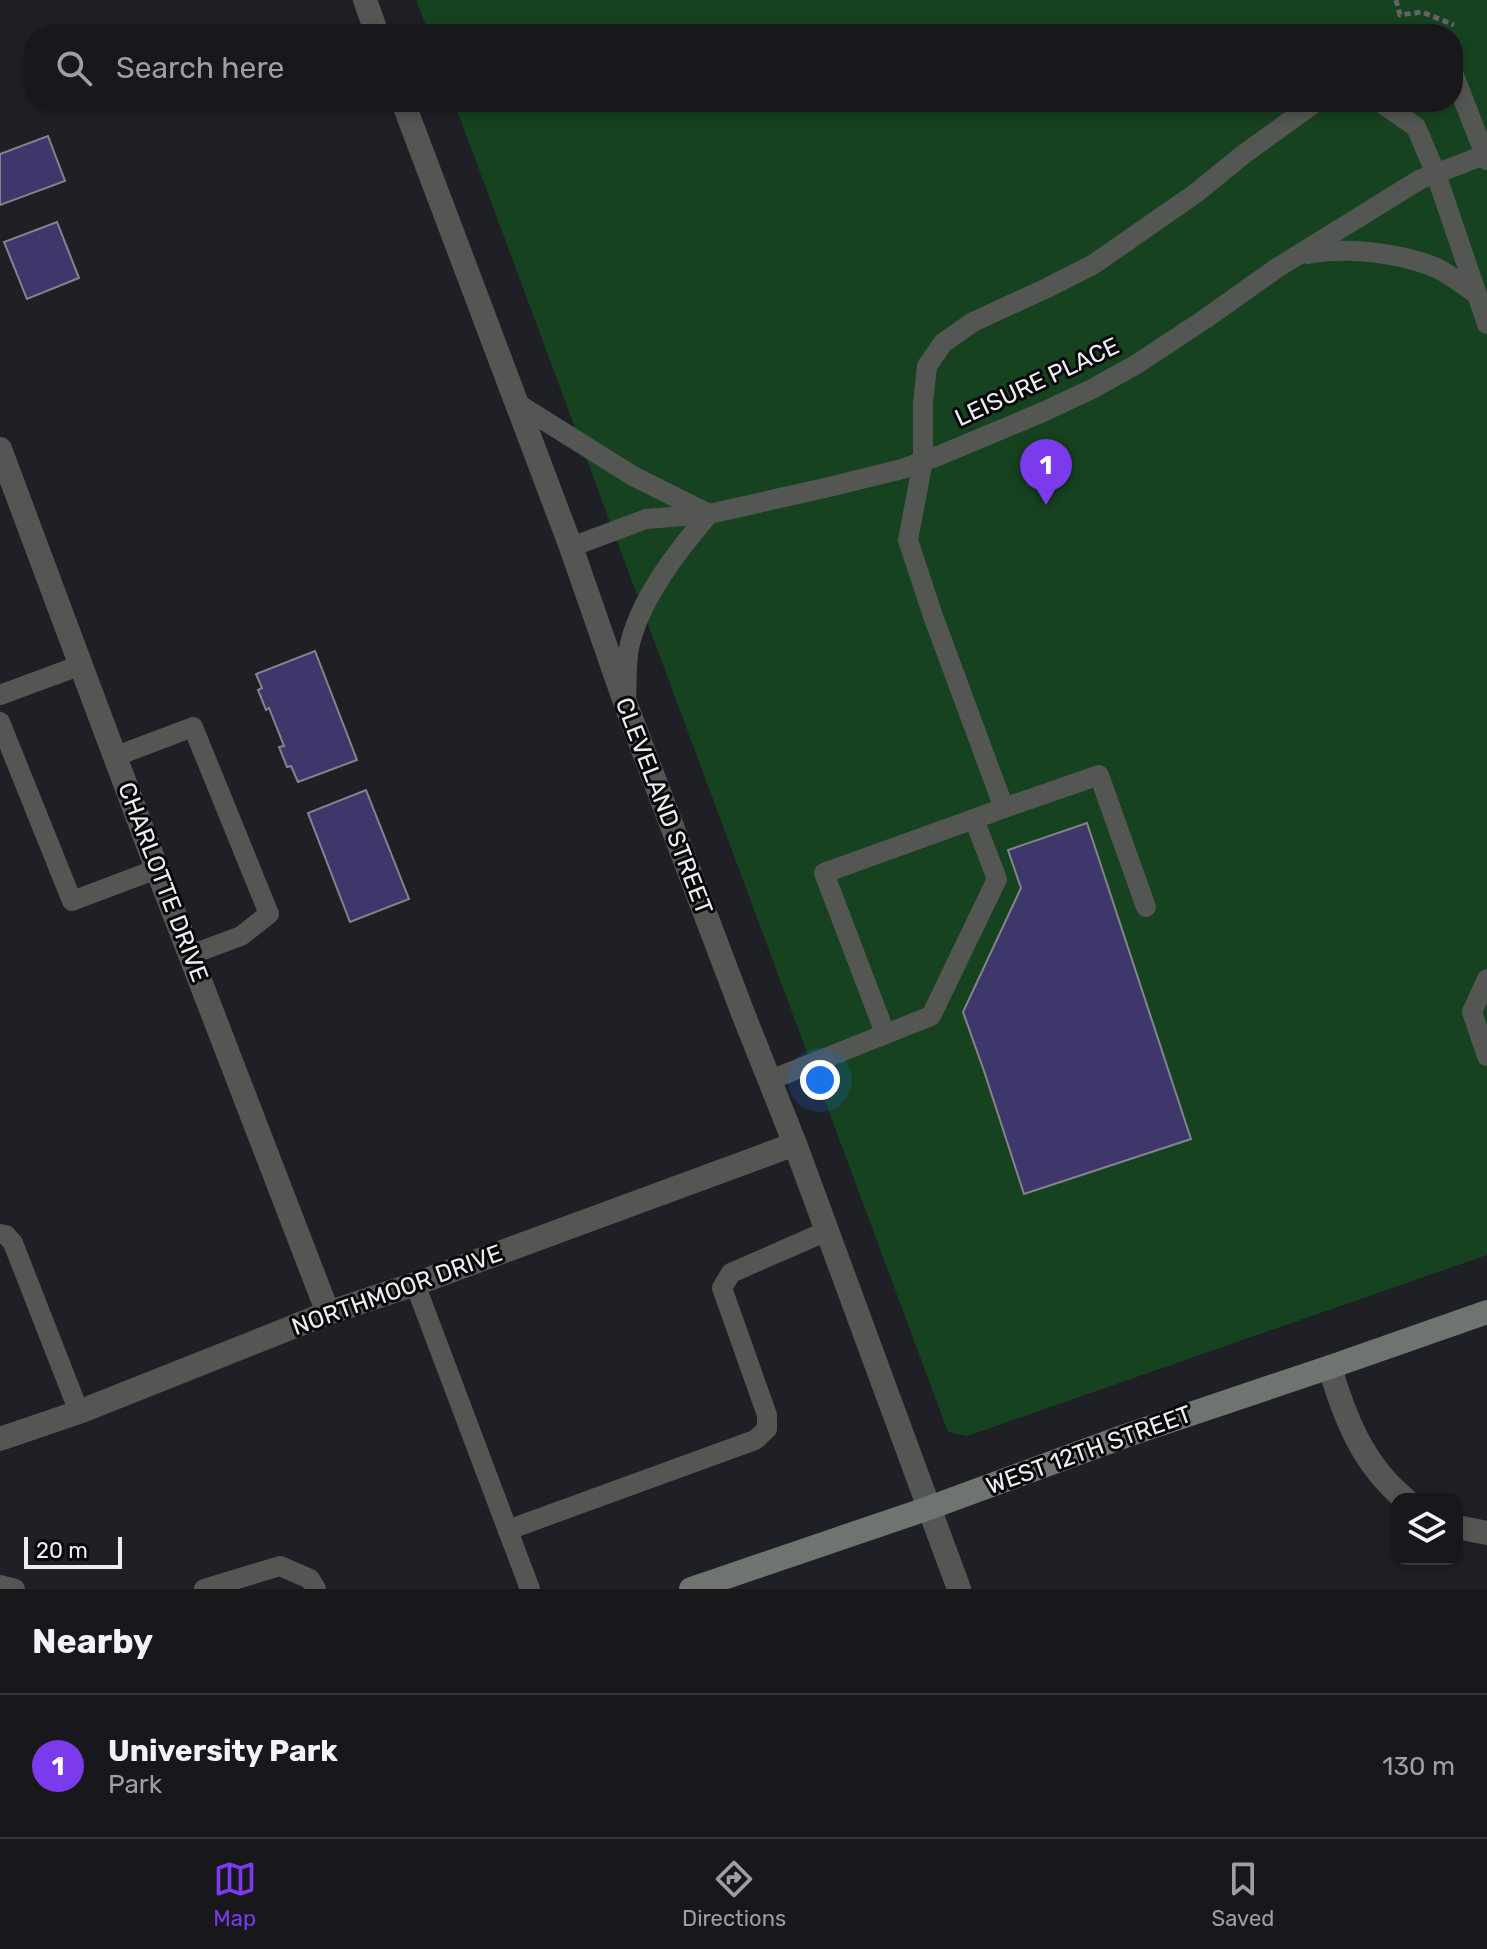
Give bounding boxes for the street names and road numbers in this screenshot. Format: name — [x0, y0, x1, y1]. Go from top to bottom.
street label: LEISURE PLACE — [951, 332, 1123, 432]
street label: CLEVELAND STREET — [610, 694, 718, 919]
street label: CHARLOTTE DRIVE — [112, 778, 214, 986]
street label: NORTHMOOR DRIVE — [288, 1239, 506, 1341]
street label: WEST 12TH STREET — [983, 1400, 1196, 1500]

